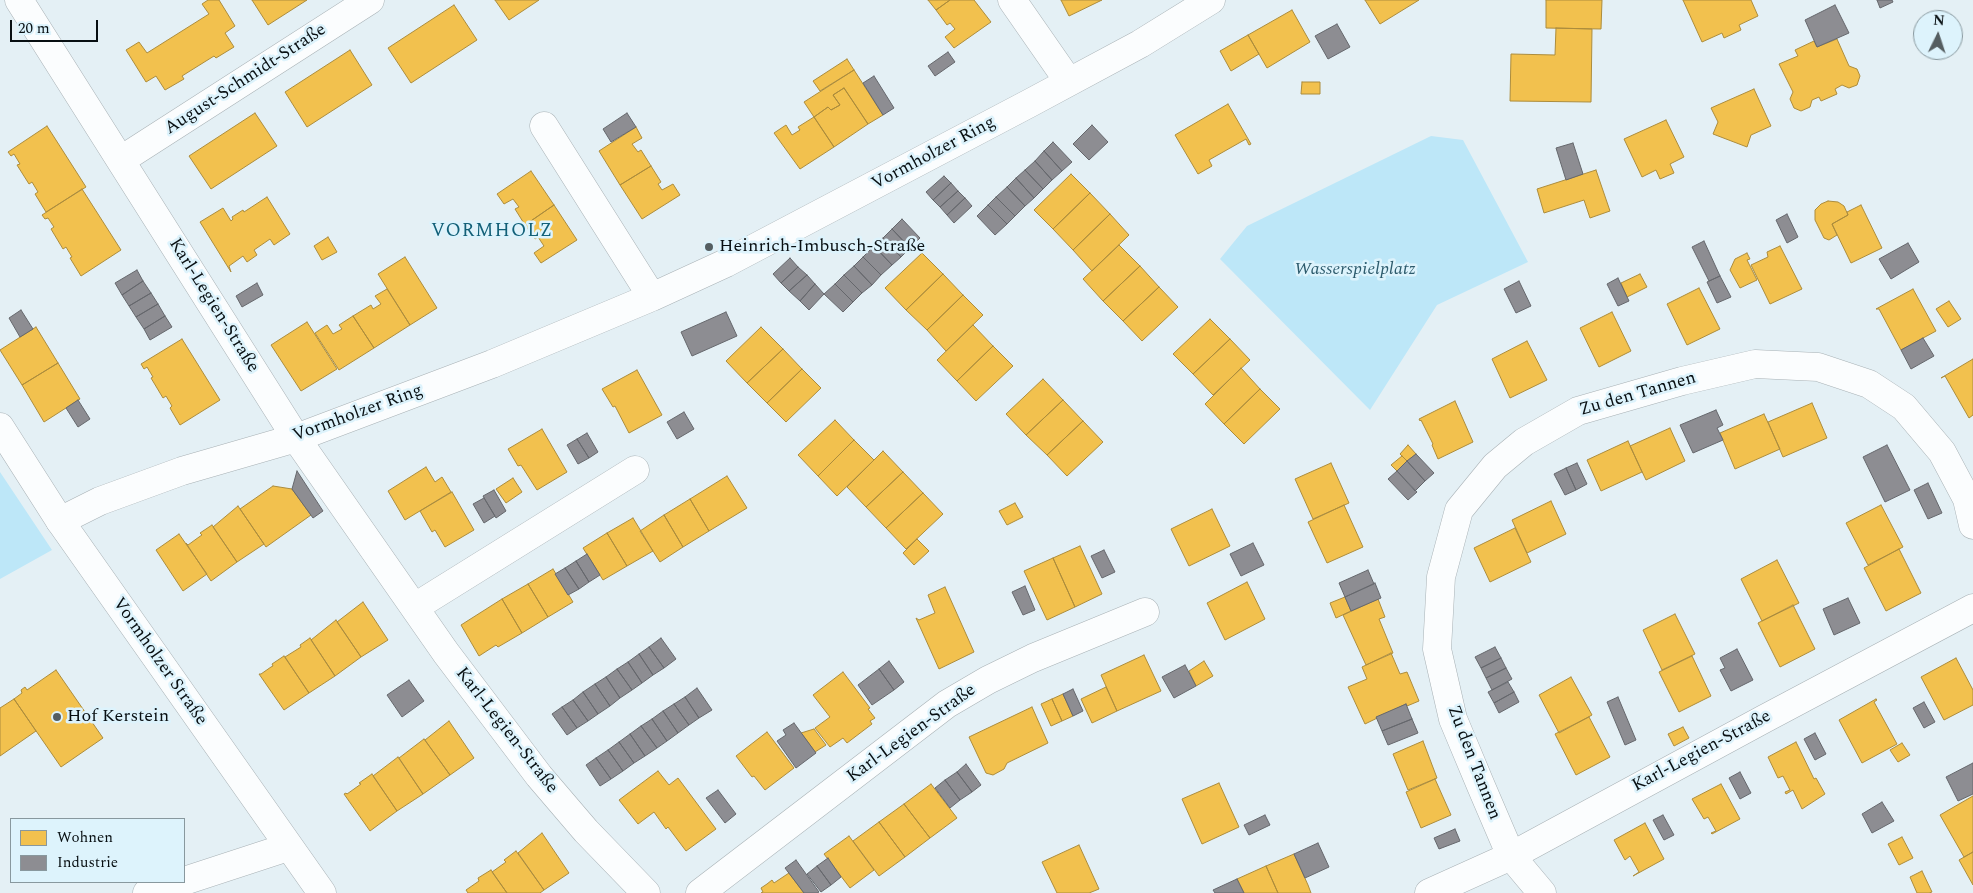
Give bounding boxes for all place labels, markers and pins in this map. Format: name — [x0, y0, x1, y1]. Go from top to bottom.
place label: Heinrich-Imbusch-Straße — [719, 236, 925, 258]
marker: Heinrich-Imbusch-Straße — [703, 241, 715, 253]
place label: Hof Kerstein — [67, 706, 169, 728]
marker: Hof Kerstein — [51, 711, 63, 723]

